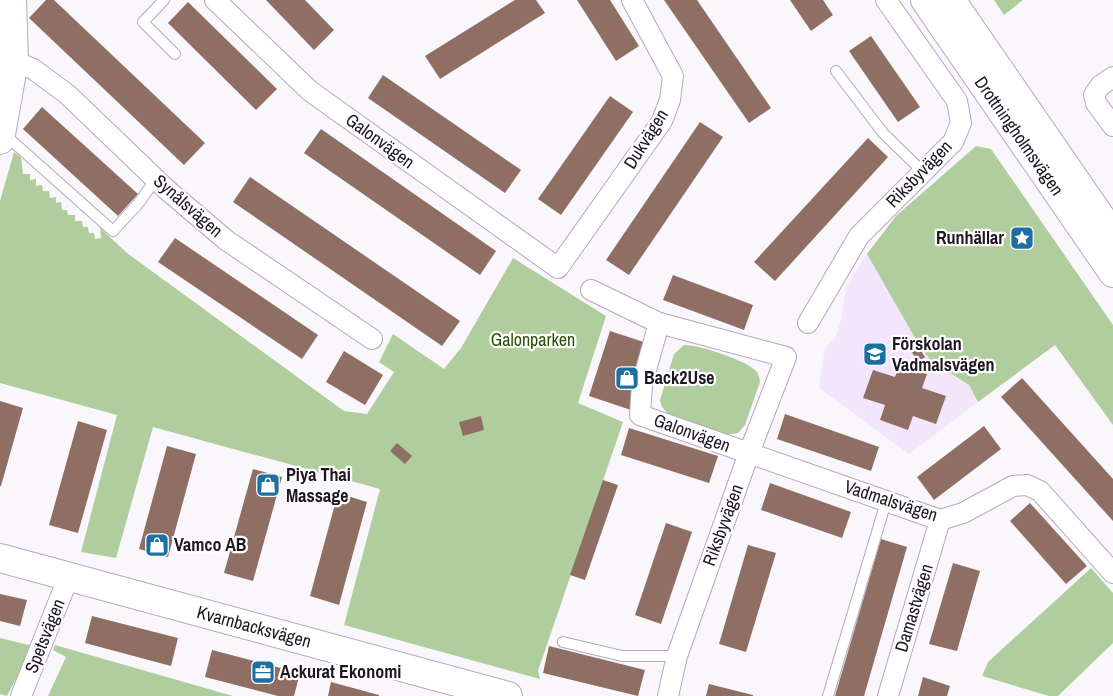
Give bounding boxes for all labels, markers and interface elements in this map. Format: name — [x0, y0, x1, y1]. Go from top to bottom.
street label: Drottningholmsvägen — [969, 71, 1070, 200]
street label: Dukvägen — [617, 104, 674, 174]
street label: Galonvägen — [341, 107, 420, 174]
street label: Riksbyvägen — [880, 134, 957, 213]
street label: Synålsvägen — [148, 168, 228, 243]
place label: Runhällar — [936, 225, 1004, 250]
place icon: Runhällar — [1009, 225, 1035, 251]
park label: Galonparken — [491, 327, 575, 352]
place label: Förskolan Vadmalsvägen — [892, 331, 995, 377]
school or university icon: Förskolan Vadmalsvägen — [862, 341, 888, 367]
shop icon: Back2Use — [614, 365, 640, 391]
place label: Back2Use — [644, 365, 715, 390]
street label: Galonvägen — [650, 407, 734, 458]
place label: Piya Thai Massage — [286, 462, 351, 508]
shop icon: Piya Thai Massage — [255, 472, 281, 498]
street label: Vadmalsvägen — [841, 474, 941, 527]
street label: Riksbyvägen — [696, 480, 749, 569]
shop icon: Vamco AB — [144, 532, 170, 558]
place label: Vamco AB — [174, 532, 247, 557]
street label: Damastvägen — [888, 561, 939, 655]
street label: Spetsvägen — [18, 595, 71, 677]
street label: Kvarnbacksvägen — [194, 599, 314, 654]
office icon: Ackurat Ekonomi — [250, 659, 276, 685]
place label: Ackurat Ekonomi — [280, 659, 401, 684]

